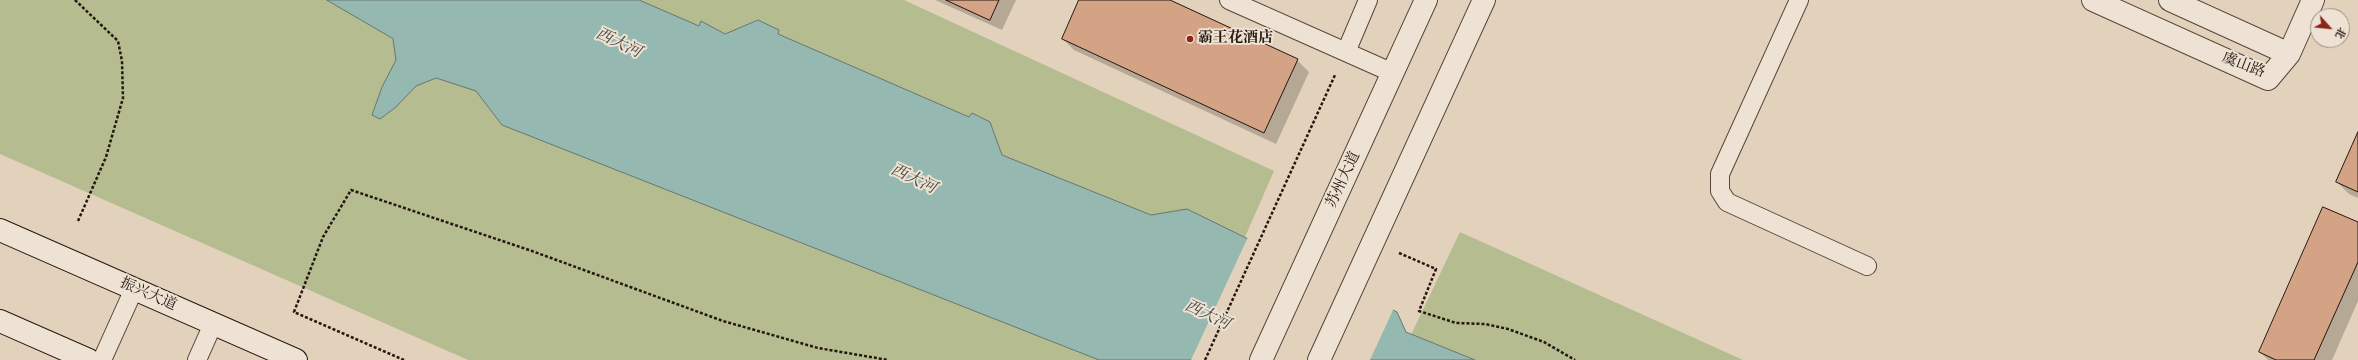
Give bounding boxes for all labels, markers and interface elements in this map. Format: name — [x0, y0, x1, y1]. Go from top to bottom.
north arrow — [2310, 8, 2350, 48]
water label: 西大河 — [592, 25, 644, 63]
text: 北 — [2331, 25, 2349, 41]
place label: 霸王花酒店 — [1198, 30, 1273, 48]
marker: 霸王花酒店 — [1185, 34, 1195, 44]
street label: 虞山路 — [2219, 50, 2267, 82]
street label: 苏州大道 — [1323, 149, 1365, 211]
water label: 西大河 — [887, 161, 939, 199]
street label: 振兴大道 — [117, 275, 179, 315]
water label: 西大河 — [1181, 297, 1233, 335]

